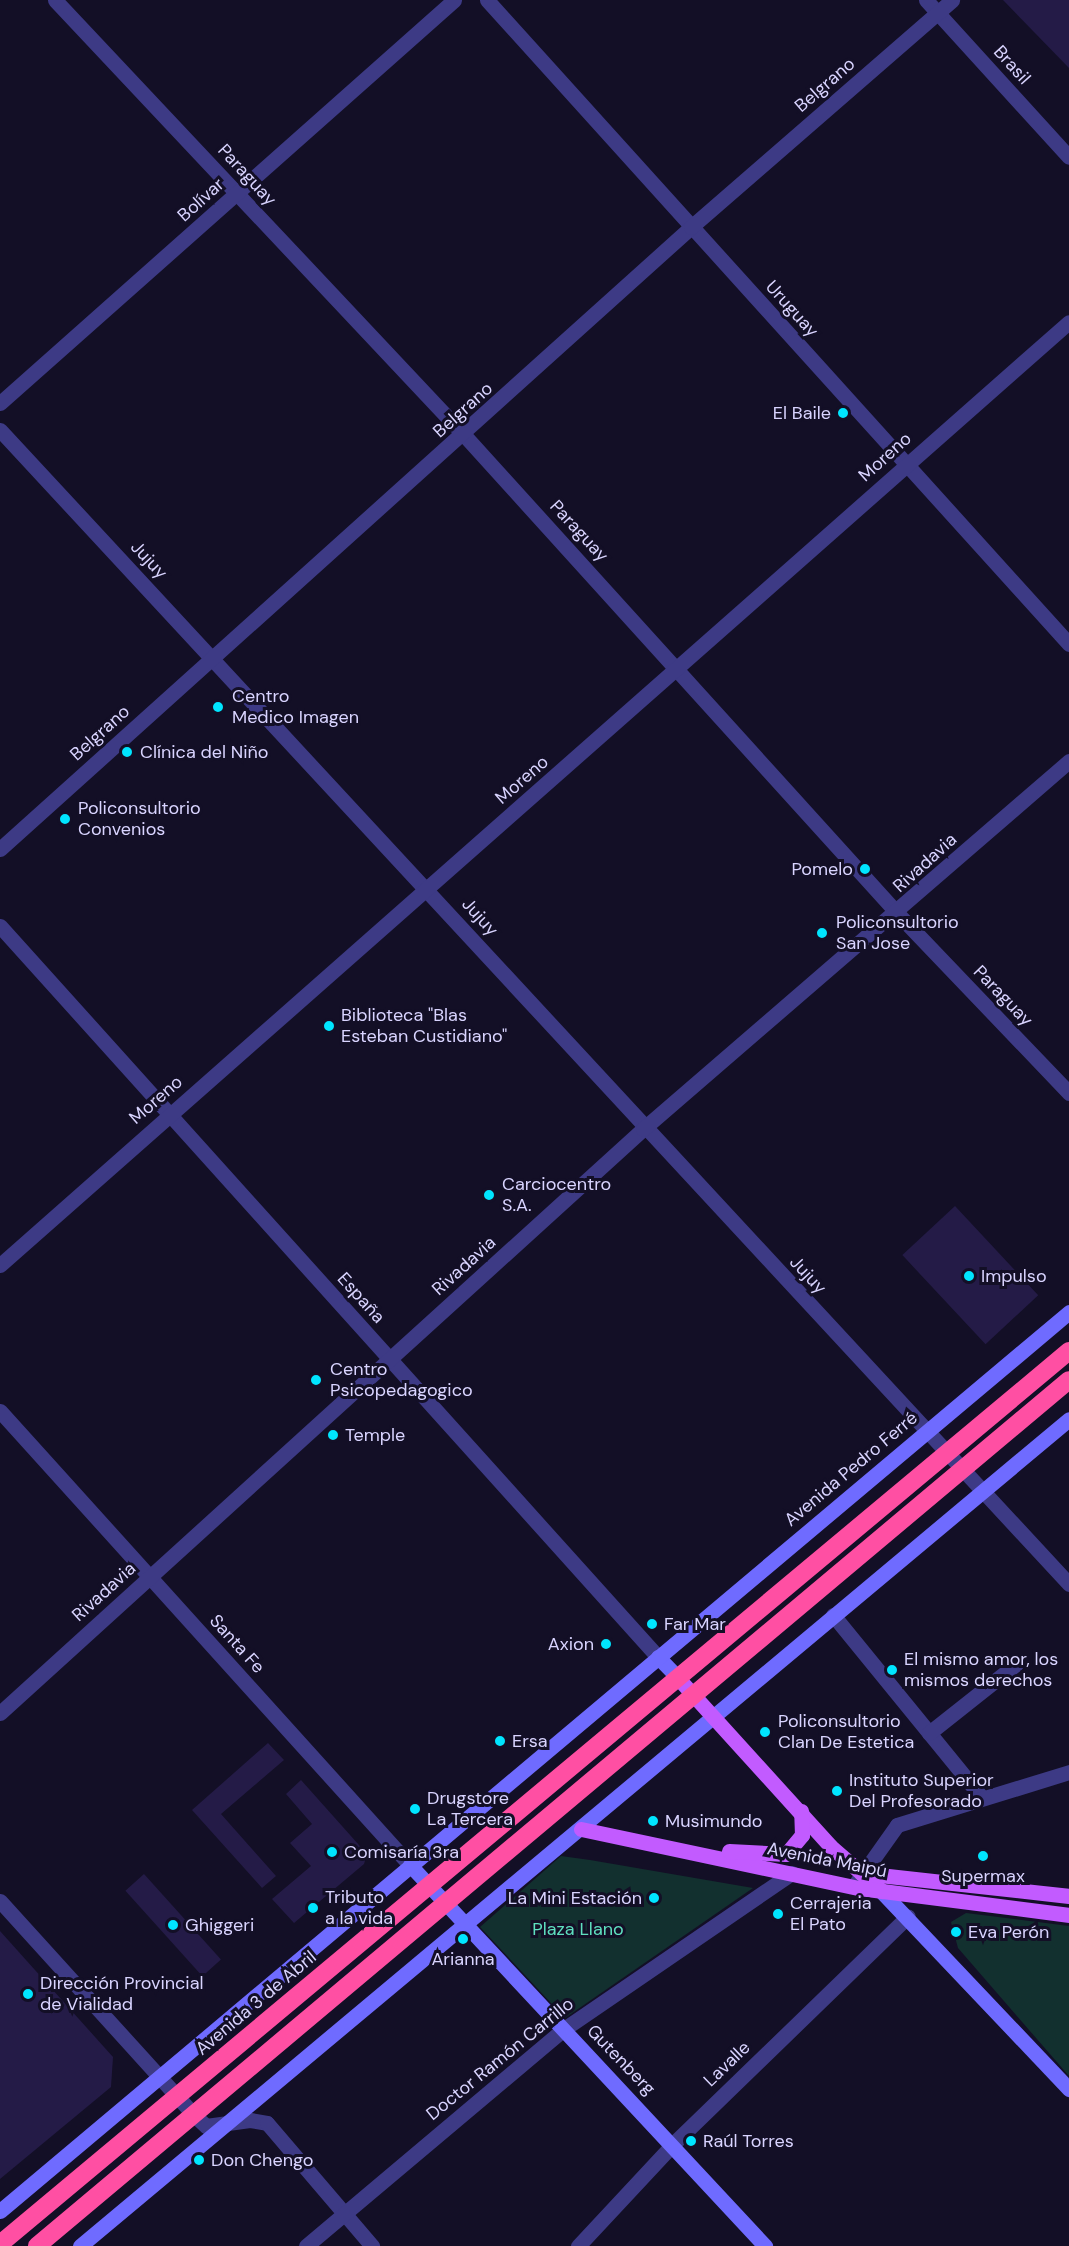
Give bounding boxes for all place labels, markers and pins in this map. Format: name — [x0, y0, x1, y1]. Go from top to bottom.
place label: El Baile — [773, 402, 831, 424]
marker: El Baile — [836, 406, 850, 420]
place label: Centro Medico Imagen — [232, 686, 359, 728]
marker: Centro Medico Imagen — [209, 698, 227, 716]
place label: Clínica del Niño — [140, 741, 269, 763]
marker: Clínica del Niño — [118, 743, 136, 761]
place label: Policonsultorio Convenios — [78, 798, 201, 840]
marker: Policonsultorio Convenios — [56, 810, 74, 828]
place label: Pomelo — [791, 858, 853, 880]
marker: Pomelo — [858, 862, 872, 876]
place label: Policonsultorio San Jose — [836, 912, 959, 954]
marker: Policonsultorio San Jose — [813, 924, 831, 942]
place label: Biblioteca "Blas Esteban Custidiano" — [341, 1005, 507, 1048]
marker: Biblioteca "Blas Esteban Custidiano" — [322, 1019, 336, 1033]
place label: Carciocentro S.A. — [502, 1174, 611, 1216]
marker: Carciocentro S.A. — [480, 1186, 498, 1204]
place label: Impulso — [981, 1265, 1047, 1287]
marker: Impulso — [962, 1269, 976, 1283]
place label: Centro Psicopedagogico — [330, 1359, 473, 1402]
marker: Centro Psicopedagogico — [307, 1371, 325, 1389]
place label: Temple — [345, 1424, 405, 1446]
marker: Temple — [326, 1428, 340, 1442]
place label: Far Mar — [664, 1613, 726, 1635]
marker: Far Mar — [645, 1617, 659, 1631]
place label: Axion — [548, 1633, 594, 1655]
marker: Axion — [599, 1637, 613, 1651]
place label: El mismo amor, los mismos derechos — [904, 1649, 1058, 1692]
marker: El mismo amor, los mismos derechos — [885, 1663, 899, 1677]
place label: Policonsultorio Clan De Estetica — [778, 1711, 914, 1754]
marker: Policonsultorio Clan De Estetica — [756, 1723, 774, 1741]
place label: Ersa — [512, 1730, 548, 1752]
marker: Ersa — [493, 1734, 507, 1748]
place label: Instituto Superior Del Profesorado — [849, 1770, 994, 1812]
marker: Instituto Superior Del Profesorado — [830, 1784, 844, 1798]
place label: Drugstore La Tercera — [427, 1788, 513, 1830]
marker: Drugstore La Tercera — [408, 1802, 422, 1816]
place label: Musimundo — [665, 1810, 762, 1832]
marker: Musimundo — [646, 1814, 660, 1828]
place label: Comisaría 3ra — [344, 1841, 459, 1863]
marker: Comisaría 3ra — [325, 1845, 339, 1859]
marker: Supermax — [976, 1849, 990, 1863]
place label: Supermax — [941, 1865, 1025, 1887]
place label: Tributo a la vida — [325, 1887, 393, 1930]
place label: La Mini Estación — [508, 1887, 642, 1909]
marker: La Mini Estación — [647, 1891, 661, 1905]
place label: Cerrajeria El Pato — [790, 1893, 872, 1936]
marker: Tributo a la vida — [306, 1901, 320, 1915]
marker: Cerrajeria El Pato — [771, 1907, 785, 1921]
place label: Ghiggeri — [185, 1914, 254, 1936]
marker: Ghiggeri — [166, 1918, 180, 1932]
place label: Eva Perón — [968, 1921, 1049, 1943]
marker: Eva Perón — [949, 1925, 963, 1939]
marker: Arianna — [456, 1932, 470, 1946]
place label: Arianna — [431, 1948, 495, 1970]
place label: Dirección Provincial de Vialidad — [40, 1973, 203, 2016]
marker: Dirección Provincial de Vialidad — [21, 1987, 35, 2001]
place label: Raúl Torres — [703, 2130, 794, 2152]
marker: Raúl Torres — [684, 2134, 698, 2148]
place label: Don Chengo — [211, 2149, 313, 2171]
marker: Don Chengo — [192, 2153, 206, 2167]

